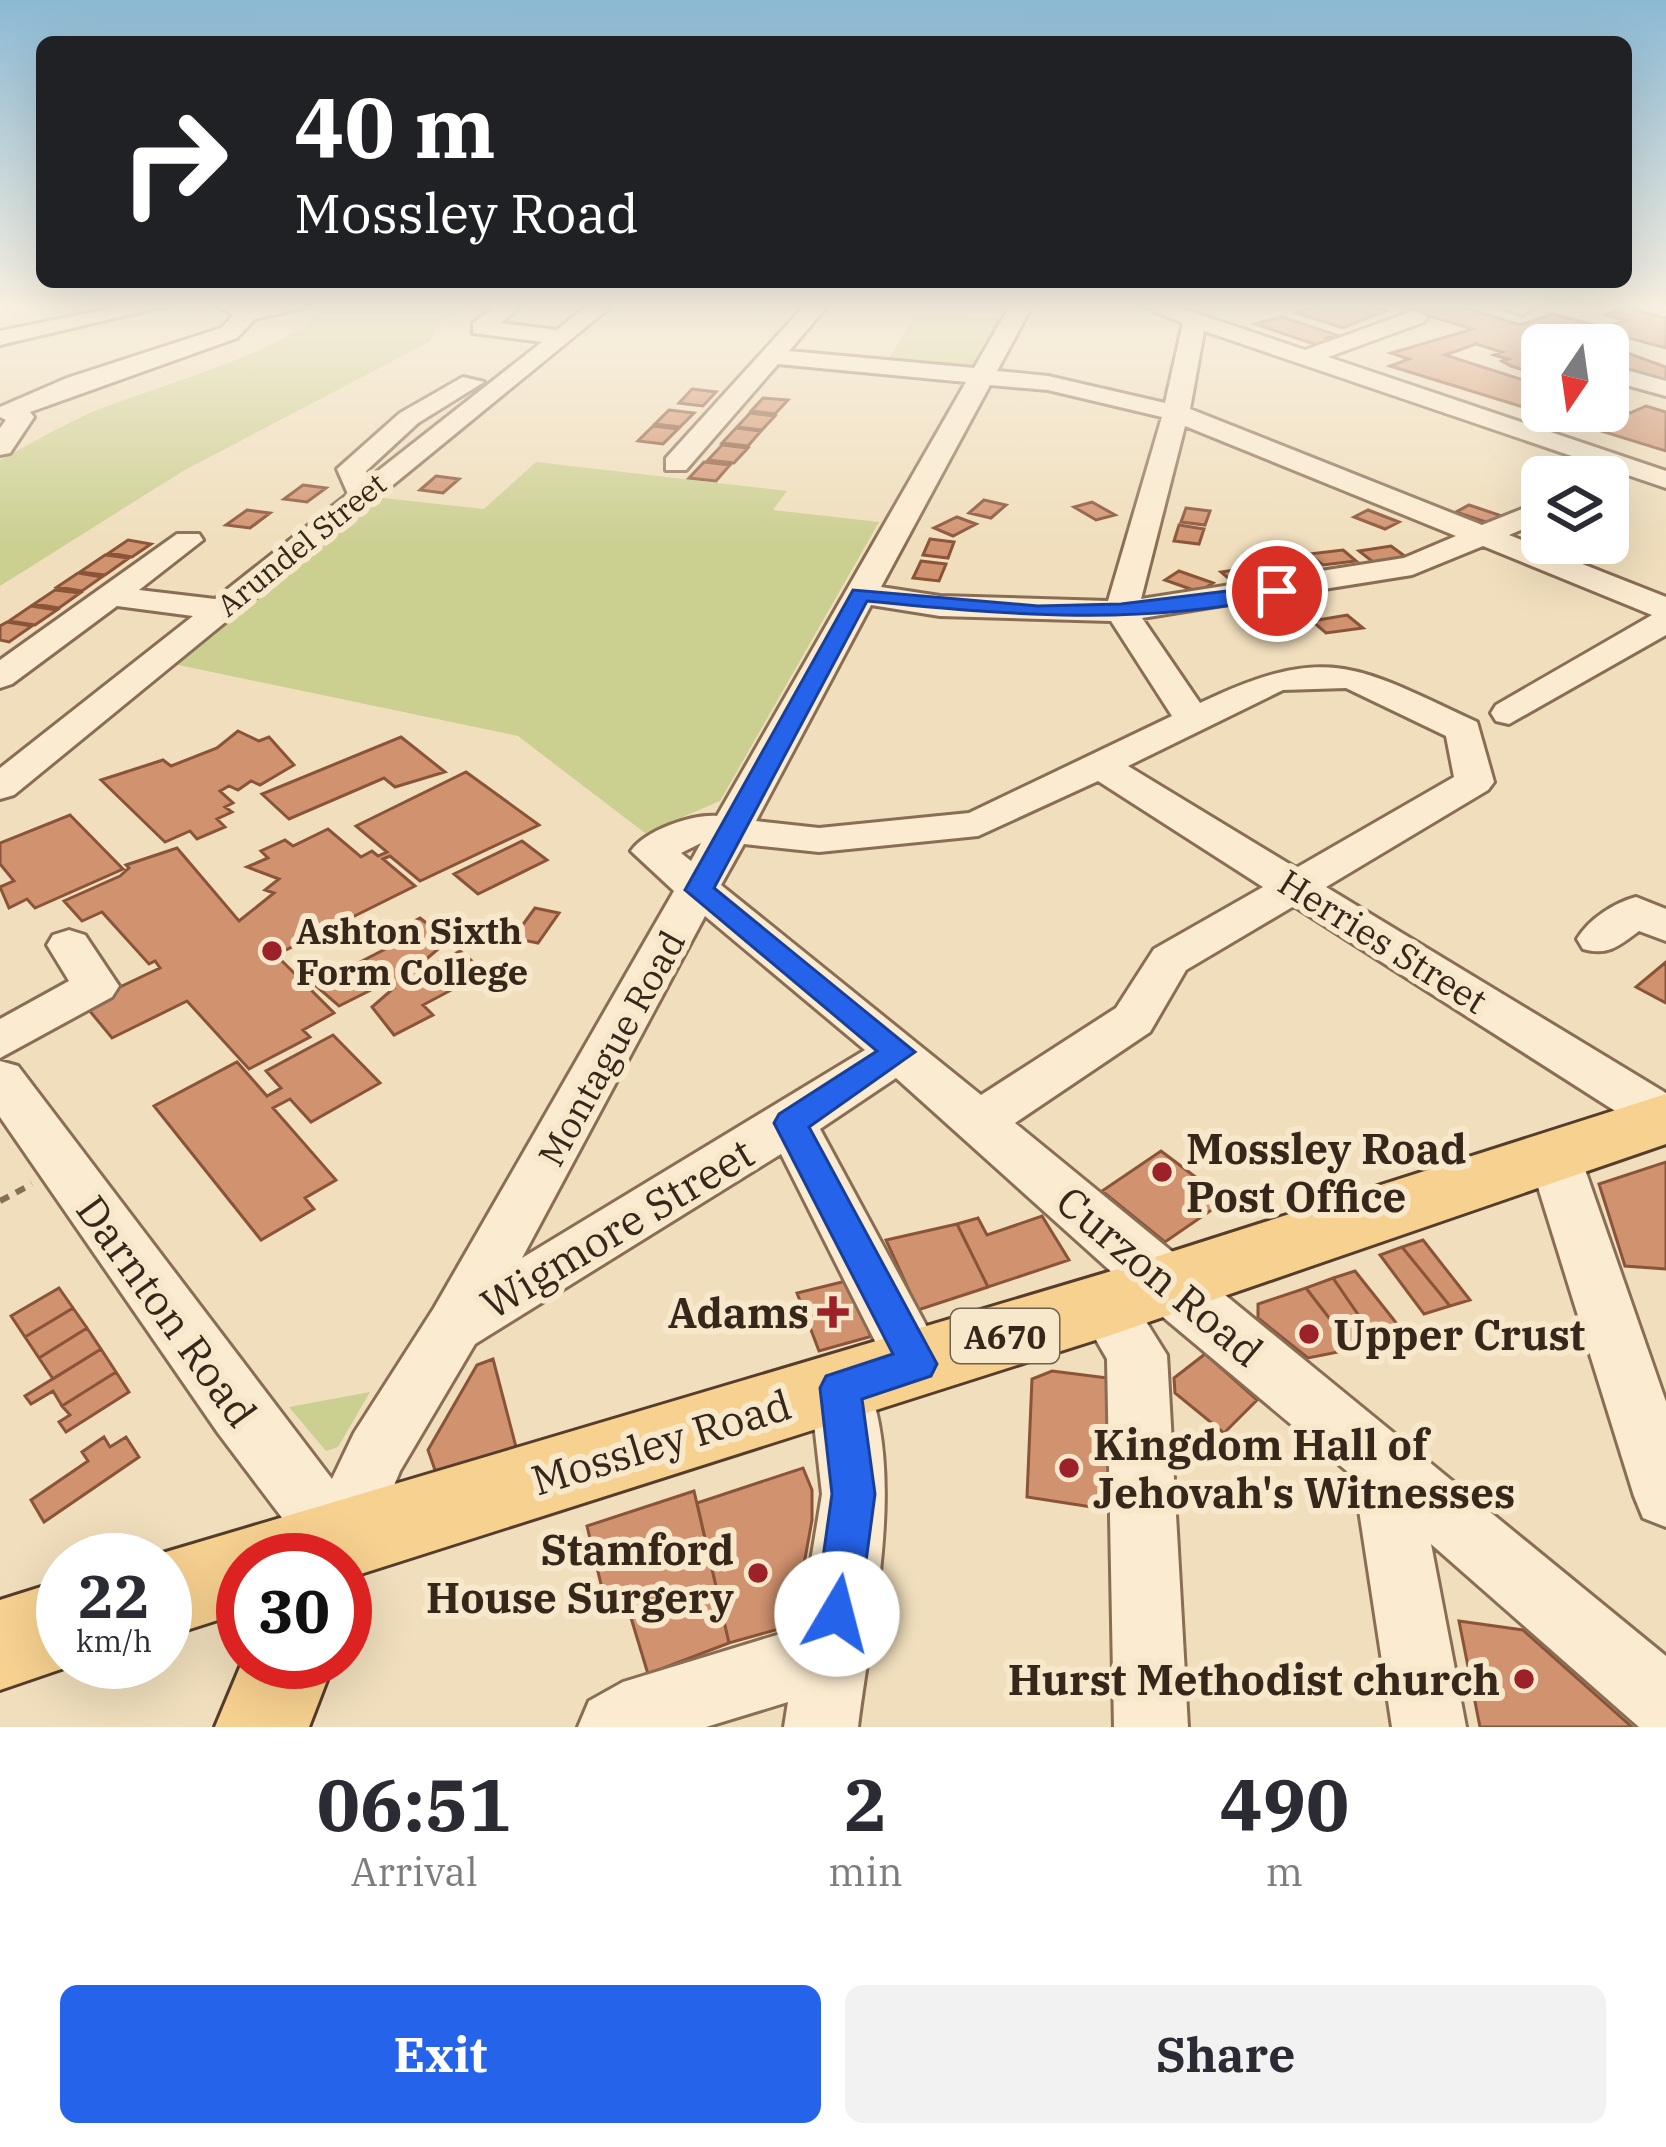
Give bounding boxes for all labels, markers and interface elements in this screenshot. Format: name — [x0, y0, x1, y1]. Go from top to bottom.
text: 40 m — [294, 72, 496, 181]
icon: right — [96, 84, 252, 240]
text: Mossley Road — [294, 178, 639, 248]
north arrow — [1521, 324, 1629, 432]
map controls — [1521, 324, 1629, 564]
button: layers — [1521, 456, 1629, 564]
street label: Arundel Street — [208, 464, 394, 624]
pin — [1226, 540, 1328, 642]
icon: arrive — [1244, 558, 1310, 624]
street label: Herries Street — [1270, 858, 1496, 1024]
place label: Ashton Sixth Form College — [296, 907, 528, 995]
street label: Montague Road — [527, 922, 695, 1174]
marker: Ashton Sixth Form College — [259, 938, 285, 964]
place label: Mossley Road Post Office — [1186, 1121, 1466, 1224]
street label: Wigmore Street — [471, 1125, 763, 1331]
marker: Mossley Road Post Office — [1149, 1159, 1175, 1185]
street label: Curzon Road — [1045, 1174, 1275, 1378]
street label: Darnton Road — [64, 1184, 270, 1438]
place label: Adams — [668, 1285, 809, 1340]
marker: Adams — [820, 1299, 846, 1325]
place label: Upper Crust — [1333, 1307, 1585, 1362]
road number: A670 — [951, 1309, 1059, 1363]
marker: Upper Crust — [1296, 1321, 1322, 1347]
street label: Mossley Road — [525, 1376, 797, 1508]
place label: Kingdom Hall of Jehovah's Witnesses — [1093, 1417, 1515, 1520]
marker: Kingdom Hall of Jehovah's Witnesses — [1056, 1455, 1082, 1481]
place label: Stamford House Surgery — [426, 1522, 734, 1625]
speed limit sign: 30 — [216, 1533, 372, 1689]
position arrow — [774, 1551, 900, 1677]
text: 22 — [78, 1556, 150, 1635]
marker: Stamford House Surgery — [745, 1560, 771, 1586]
text: km/h — [76, 1621, 152, 1660]
place label: Hurst Methodist church — [1008, 1652, 1500, 1707]
marker: Hurst Methodist church — [1511, 1666, 1537, 1692]
text: 06:51 — [317, 1757, 511, 1851]
text: 2 — [844, 1757, 887, 1851]
text: 490 — [1220, 1757, 1349, 1851]
text: Arrival — [351, 1846, 478, 1897]
text: min — [828, 1846, 903, 1897]
text: m — [1266, 1846, 1303, 1897]
button: Exit — [60, 1985, 821, 2123]
button: Share — [845, 1985, 1606, 2123]

